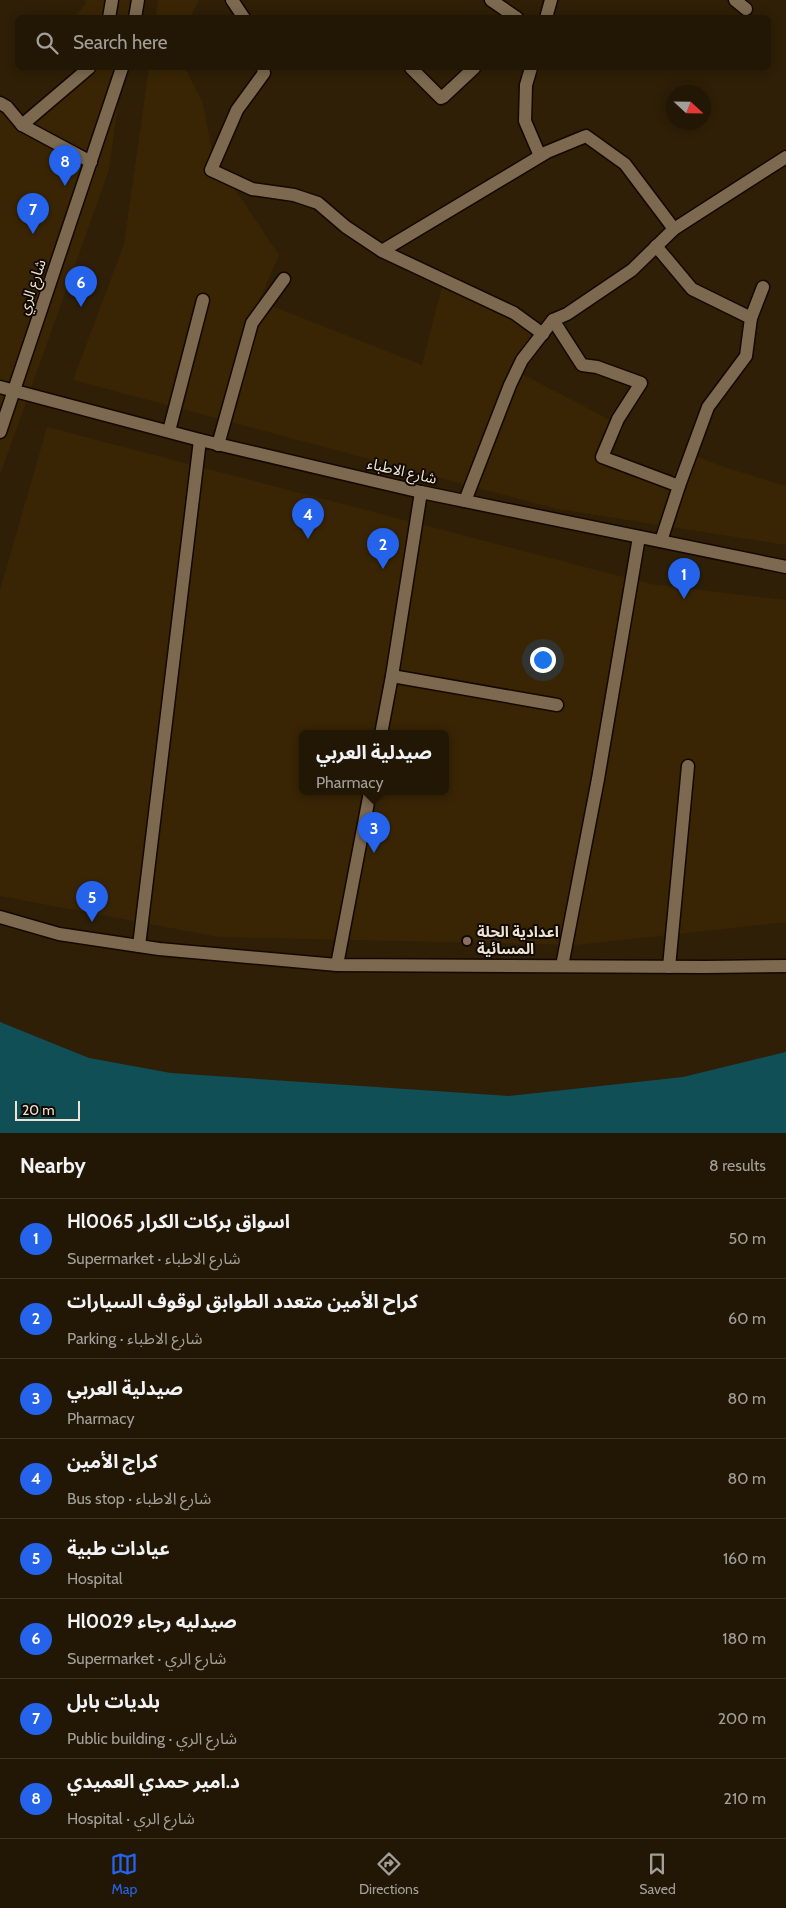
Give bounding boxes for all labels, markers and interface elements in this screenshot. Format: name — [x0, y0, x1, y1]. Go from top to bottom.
search box — [15, 15, 771, 70]
icon: search — [33, 29, 61, 57]
text: Search here — [73, 31, 167, 54]
north arrow — [666, 85, 711, 130]
pin: 8 — [49, 145, 81, 186]
pin: 7 — [17, 193, 49, 234]
street label: شارع الري — [14, 257, 53, 318]
pin: 6 — [65, 266, 97, 307]
street label: شارع الاطباء — [365, 454, 439, 491]
pin: 4 — [292, 498, 324, 539]
pin: 2 — [367, 528, 399, 569]
pin: 1 — [668, 558, 700, 599]
your location — [530, 647, 556, 673]
popup — [299, 730, 449, 795]
text: صيدلية العربي — [316, 741, 432, 764]
text: Pharmacy — [316, 773, 384, 792]
pin: 3 — [358, 812, 390, 853]
pin: 5 — [76, 881, 108, 922]
place label: اعدادية الحلة المسائية — [477, 923, 559, 958]
marker: اعدادية الحلة المسائية — [461, 935, 473, 947]
scale bar — [15, 1098, 80, 1121]
text: 20 m — [22, 1101, 55, 1119]
text: Nearby — [20, 1153, 86, 1178]
text: 8 results — [709, 1156, 766, 1175]
text: Hl0065 اسواق بركات الكرار — [67, 1210, 290, 1233]
text: 1 — [33, 1229, 39, 1248]
text: 50 m — [729, 1229, 766, 1248]
text: Supermarket · شارع الاطباء — [67, 1249, 240, 1268]
text: كراح الأمين متعدد الطوابق لوقوف السيارات — [67, 1290, 418, 1313]
text: 2 — [32, 1309, 40, 1328]
text: 60 m — [728, 1309, 766, 1328]
text: Parking · شارع الاطباء — [67, 1329, 203, 1348]
text: صيدلية العربي — [67, 1377, 183, 1400]
text: 3 — [32, 1389, 40, 1408]
text: 80 m — [728, 1389, 766, 1408]
text: Pharmacy — [67, 1409, 135, 1428]
text: كراج الأمين — [67, 1450, 158, 1473]
text: 4 — [31, 1469, 41, 1488]
text: 80 m — [728, 1469, 766, 1488]
text: Bus stop · شارع الاطباء — [67, 1489, 211, 1508]
text: عيادات طبية — [67, 1537, 170, 1560]
text: 5 — [32, 1549, 40, 1568]
text: 160 m — [723, 1549, 766, 1568]
text: Hospital — [67, 1569, 123, 1588]
text: Hl0029 صيدليه رجاء — [67, 1610, 237, 1633]
text: 6 — [32, 1629, 41, 1648]
text: 180 m — [722, 1629, 766, 1648]
text: Supermarket · شارع الري — [67, 1649, 226, 1668]
text: بلديات بابل — [67, 1690, 160, 1713]
text: 7 — [32, 1709, 40, 1728]
text: 200 m — [718, 1709, 766, 1728]
text: Public building · شارع الري — [67, 1729, 237, 1748]
text: د.امير حمدي العميدي — [67, 1770, 240, 1793]
text: 8 — [31, 1789, 41, 1808]
text: 210 m — [724, 1789, 766, 1808]
text: Hospital · شارع الري — [67, 1809, 195, 1828]
tab: Map — [110, 1850, 138, 1898]
tab: Directions — [359, 1850, 419, 1898]
tab: Saved — [639, 1850, 676, 1898]

